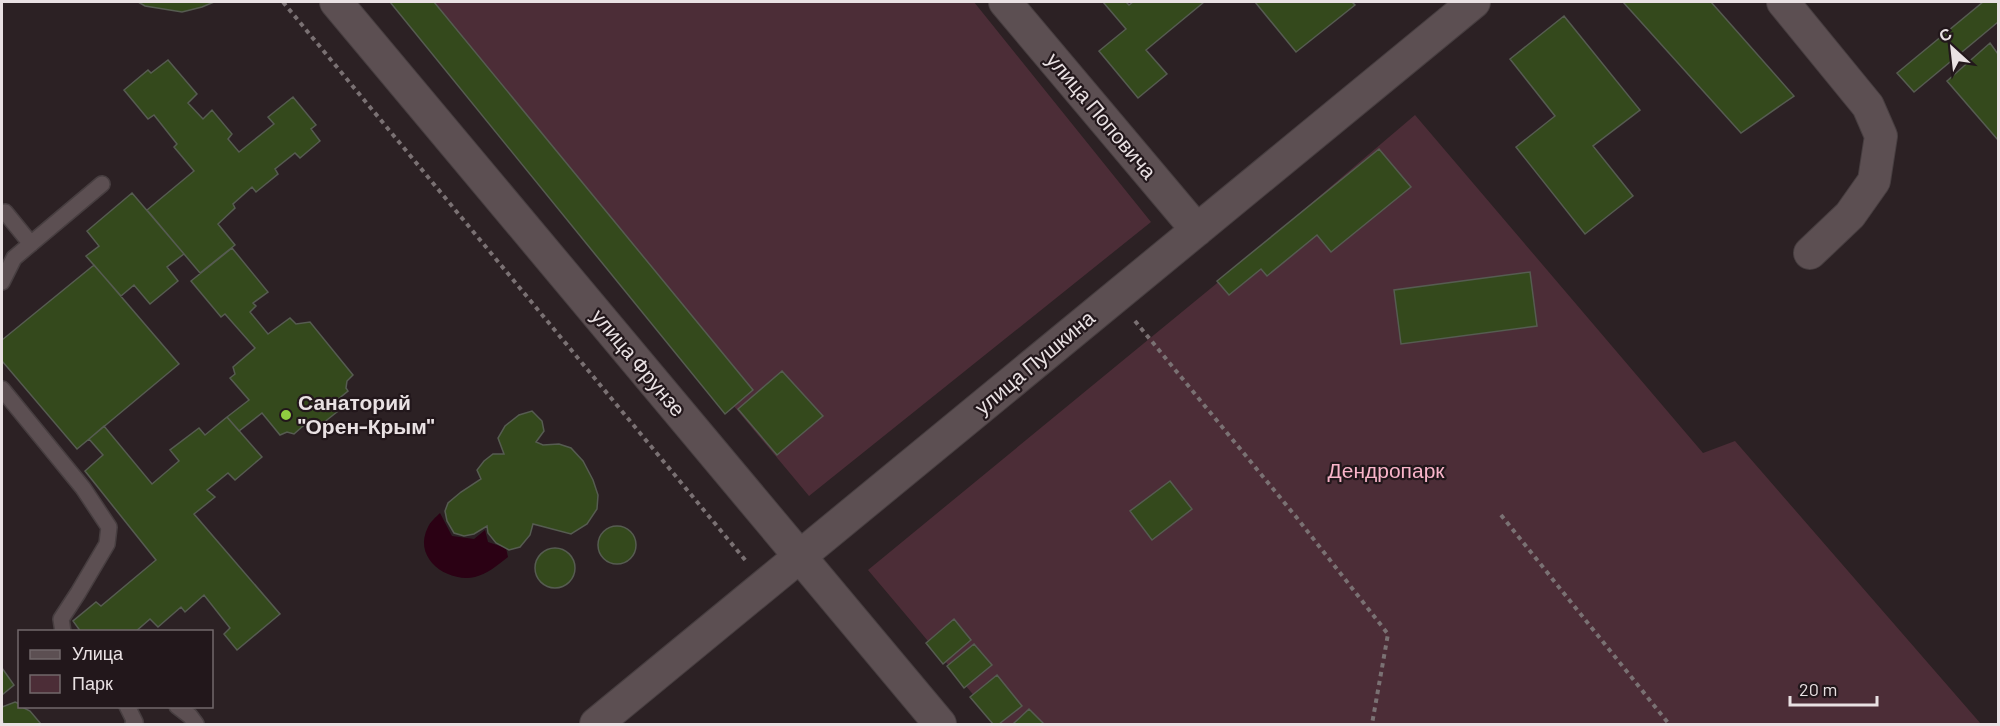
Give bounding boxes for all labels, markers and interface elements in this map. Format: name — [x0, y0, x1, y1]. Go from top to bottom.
north arrow — [1922, 18, 1982, 78]
text: С — [1935, 23, 1955, 45]
street label: улица Поповича — [1042, 47, 1162, 184]
street label: улица Фрунзе — [587, 303, 691, 421]
street label: улица Пушкина — [969, 304, 1099, 419]
place label: Санаторий "Орен-Крым" — [298, 389, 435, 438]
marker: Санаторий "Орен-Крым" — [279, 408, 293, 422]
park label: Дендропарк — [1327, 457, 1445, 482]
legend — [18, 630, 213, 708]
text: Улица — [72, 642, 124, 664]
scale bar — [1790, 669, 1877, 707]
text: Парк — [72, 672, 113, 694]
text: 20 m — [1799, 678, 1837, 700]

